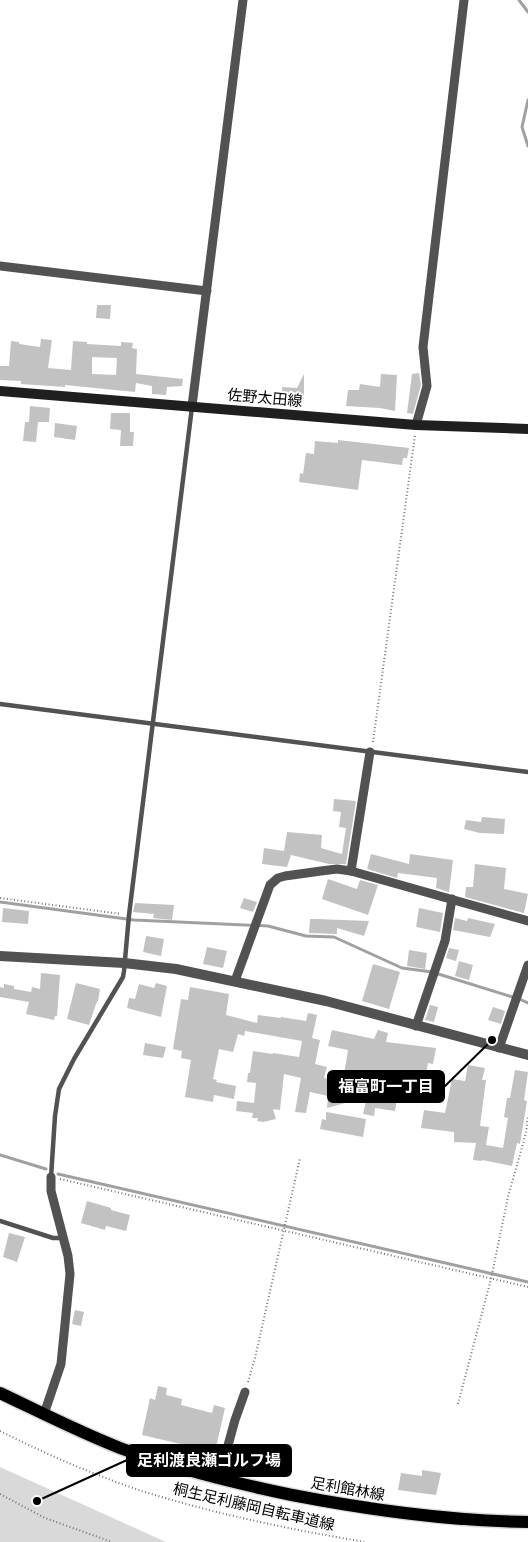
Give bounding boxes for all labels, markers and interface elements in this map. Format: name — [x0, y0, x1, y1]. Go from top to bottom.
street label: 佐野太田線 — [227, 385, 303, 409]
callout: 福富町一丁目 — [328, 1071, 444, 1102]
text: 福富町一丁目 — [338, 1076, 434, 1095]
callout: 足利渡良瀬ゴルフ場 — [127, 1445, 291, 1476]
text: 足利渡良瀬ゴルフ場 — [137, 1450, 281, 1469]
street label: 足利館林線 — [309, 1473, 387, 1503]
street label: 桐生足利藤岡自転車道線 — [172, 1479, 336, 1533]

